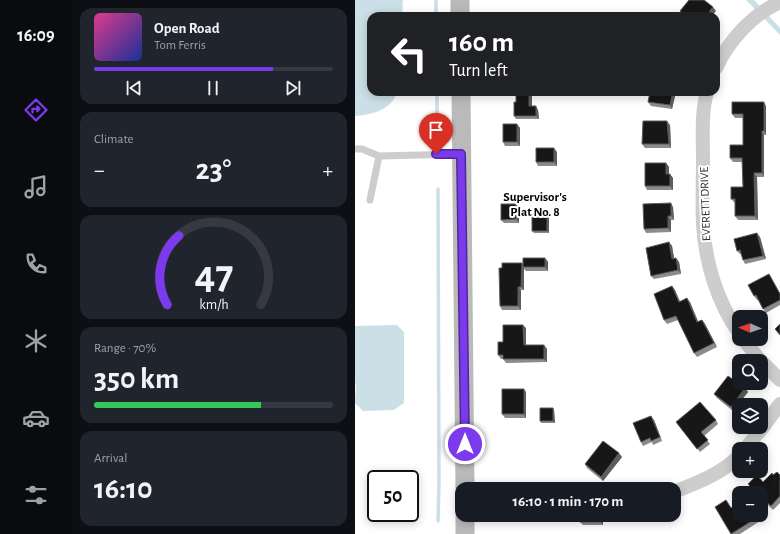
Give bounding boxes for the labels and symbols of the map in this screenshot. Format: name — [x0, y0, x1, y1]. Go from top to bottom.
pin — [419, 113, 453, 154]
street label: EVERETT DRIVE — [698, 166, 712, 241]
district label: Supervisor's Plat No. 8 — [503, 191, 567, 219]
north arrow — [732, 310, 768, 346]
position arrow — [444, 423, 486, 465]
speed limit sign: 50 — [367, 470, 419, 522]

